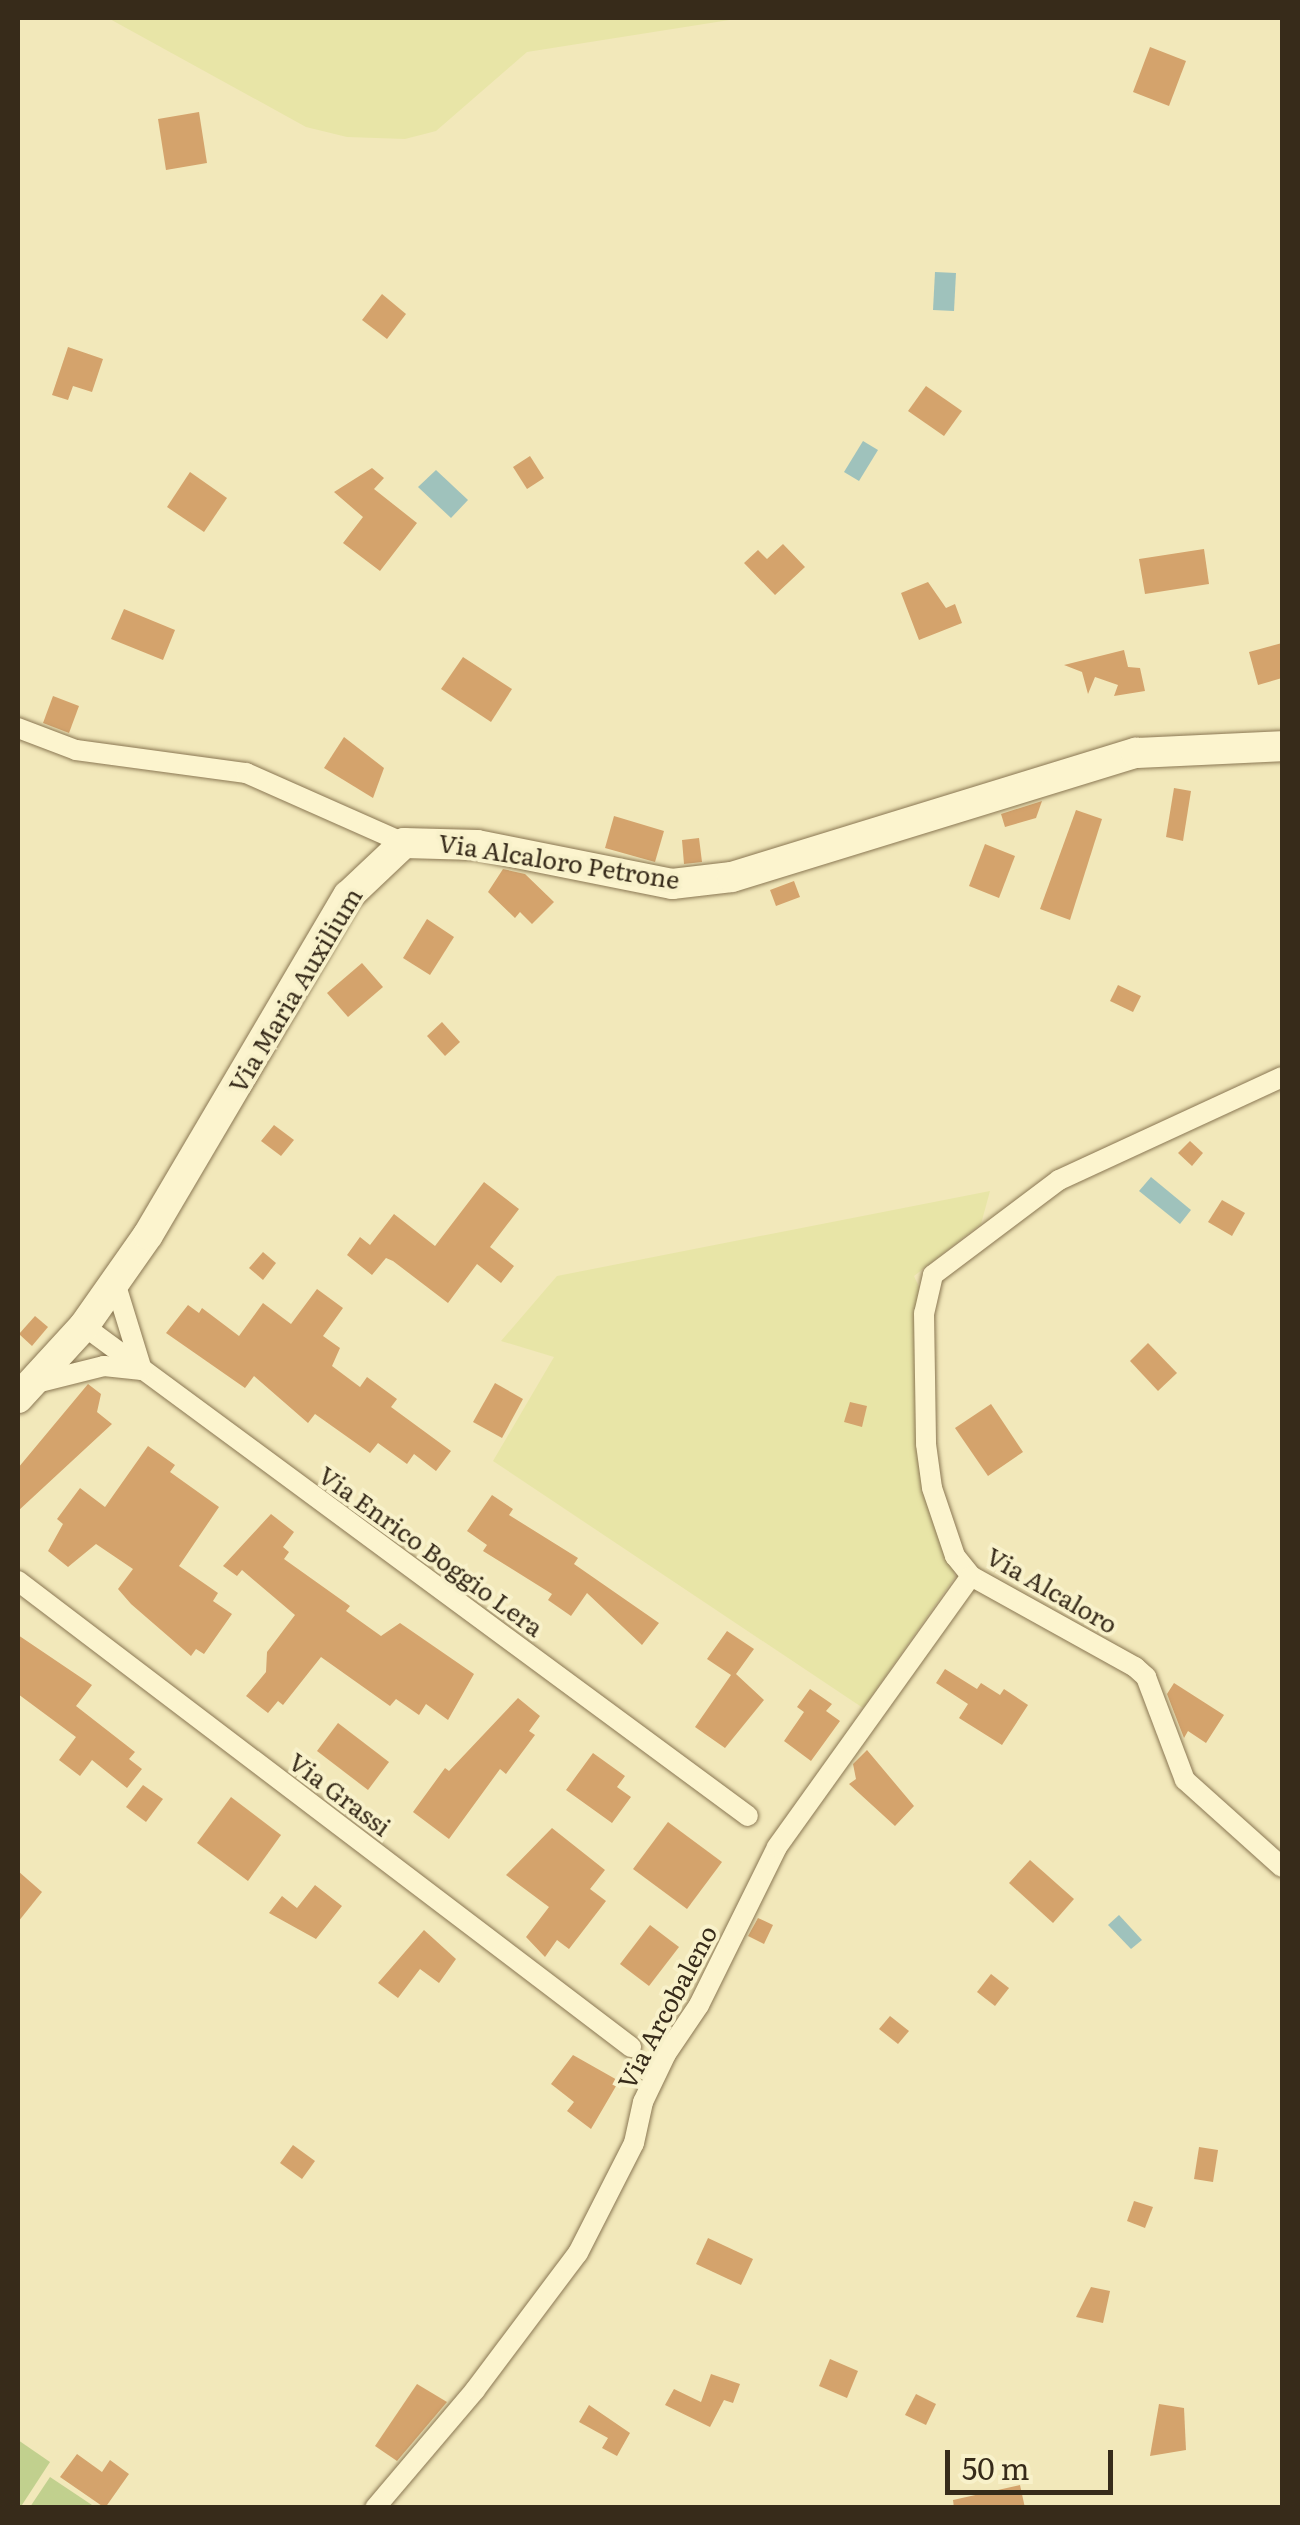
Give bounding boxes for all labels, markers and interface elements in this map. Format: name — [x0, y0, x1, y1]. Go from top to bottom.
street label: Via Alcaloro Petrone — [436, 827, 682, 895]
street label: Via Maria Auxilium — [222, 882, 368, 1098]
street label: Via Enrico Boggio Lera — [313, 1459, 549, 1643]
street label: Via Alcaloro — [981, 1540, 1123, 1640]
street label: Via Grassi — [283, 1746, 397, 1842]
street label: Via Arcobaleno — [611, 1920, 723, 2094]
scale bar — [950, 2430, 1118, 2492]
text: 50 m — [962, 2445, 1030, 2489]

